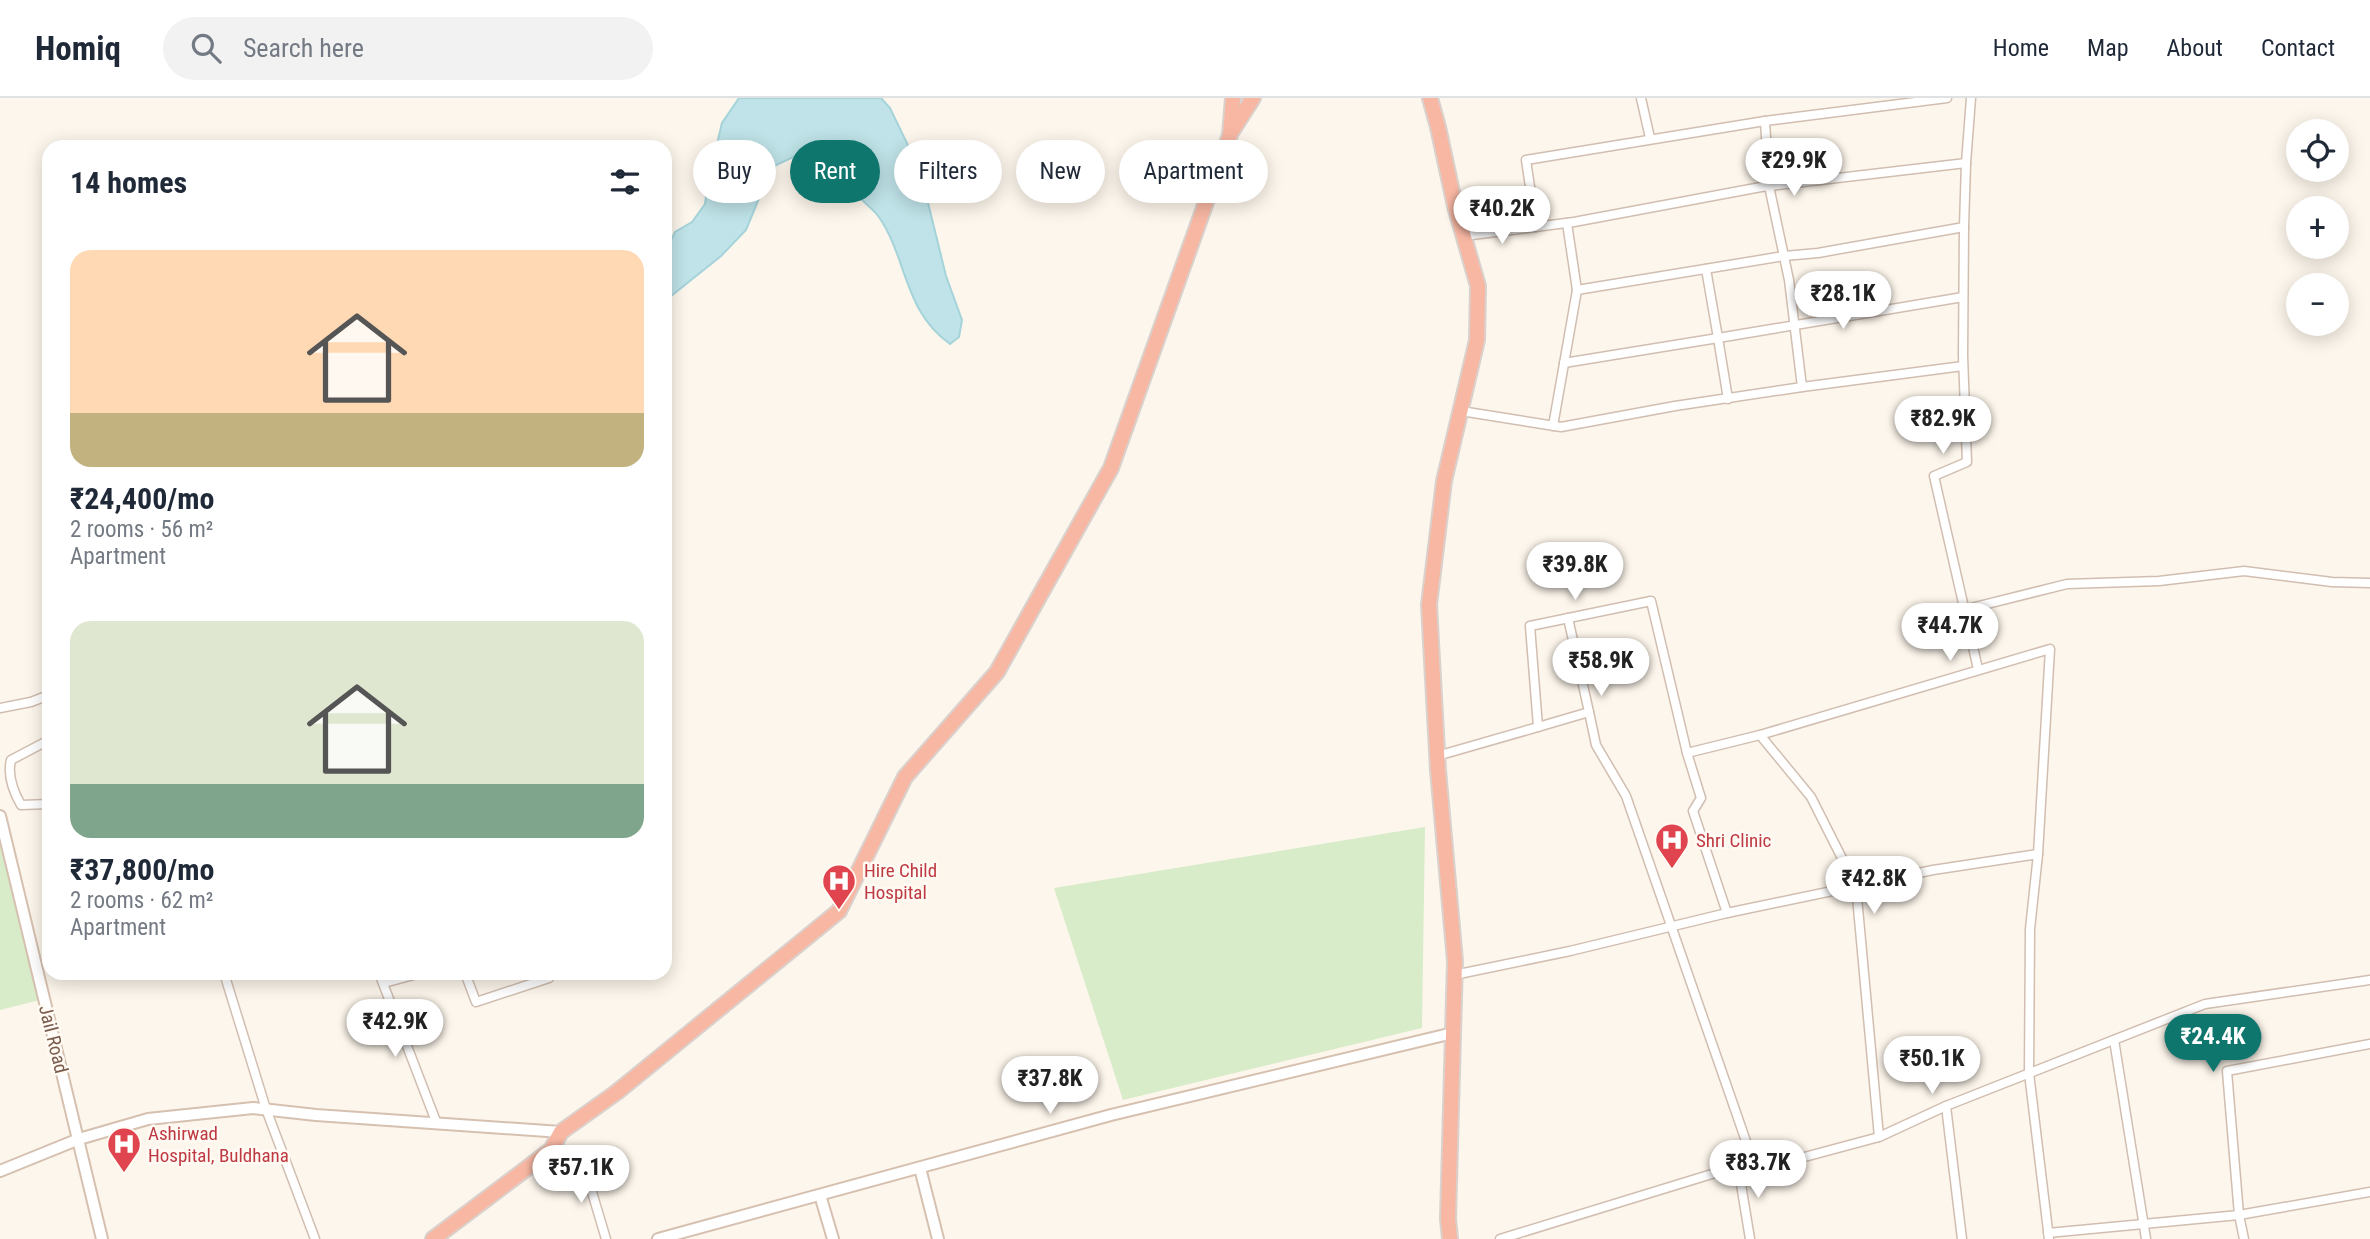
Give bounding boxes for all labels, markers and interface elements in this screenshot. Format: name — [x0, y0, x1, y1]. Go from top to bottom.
search box — [163, 17, 653, 80]
text: Homiq — [35, 29, 121, 68]
icon: search — [187, 29, 225, 67]
text: Search here — [243, 33, 364, 63]
text: Home — [1993, 34, 2049, 62]
text: Map — [2087, 34, 2129, 62]
text: About — [2167, 34, 2223, 62]
text: Contact — [2261, 34, 2335, 62]
map controls — [2286, 119, 2349, 336]
button: locate — [2286, 119, 2349, 182]
pin: ₹29.9K — [1737, 139, 1851, 198]
chip: Buy — [693, 140, 776, 203]
chip: Rent — [790, 140, 880, 203]
chip: Filters — [894, 140, 1002, 203]
chip: New — [1016, 140, 1105, 203]
chip: Apartment — [1119, 140, 1268, 203]
text: ₹29.9K — [1761, 147, 1827, 174]
icon: filters — [606, 163, 644, 201]
text: 14 homes — [70, 165, 187, 200]
pin: ₹40.2K — [1445, 186, 1559, 246]
text: ₹40.2K — [1469, 195, 1535, 222]
button: + — [2286, 196, 2349, 259]
pin: ₹28.1K — [1786, 272, 1900, 331]
button: − — [2286, 273, 2349, 336]
text: ₹28.1K — [1810, 280, 1876, 307]
icon: home — [294, 295, 420, 421]
pin: ₹82.9K — [1886, 396, 2000, 456]
text: ₹82.9K — [1910, 405, 1976, 432]
text: ₹24,400/mo — [70, 481, 214, 516]
text: 2 rooms · 56 m² — [70, 516, 213, 543]
pin: ₹39.8K — [1518, 542, 1632, 602]
text: Apartment — [70, 543, 166, 570]
text: ₹39.8K — [1542, 551, 1608, 578]
pin: ₹44.7K — [1893, 603, 2007, 663]
text: ₹44.7K — [1917, 612, 1983, 639]
pin: ₹58.9K — [1544, 638, 1658, 698]
text: ₹58.9K — [1568, 647, 1634, 674]
icon: home — [294, 666, 420, 792]
hospital icon: Shri Clinic — [1653, 821, 1691, 870]
place label: Shri Clinic — [1696, 829, 1772, 852]
text: ₹37,800/mo — [70, 852, 214, 887]
pin: ₹42.8K — [1817, 856, 1931, 916]
place label: Hire Child Hospital — [864, 859, 937, 904]
hospital icon: Hire Child Hospital — [820, 862, 858, 911]
text: ₹42.8K — [1841, 865, 1907, 892]
text: 2 rooms · 62 m² — [70, 887, 213, 914]
text: Apartment — [70, 914, 166, 941]
pin: ₹42.9K — [338, 1000, 452, 1059]
street label: Jail Road — [34, 1003, 73, 1076]
text: ₹42.9K — [362, 1008, 428, 1035]
pin: ₹24.4K — [2156, 1014, 2270, 1074]
text: ₹24.4K — [2180, 1023, 2246, 1050]
pin: ₹50.1K — [1875, 1037, 1989, 1096]
text: ₹50.1K — [1899, 1045, 1965, 1072]
pin: ₹37.8K — [993, 1056, 1107, 1116]
text: ₹37.8K — [1017, 1065, 1083, 1092]
place label: Ashirwad Hospital, Buldhana — [148, 1122, 289, 1167]
hospital icon: Ashirwad Hospital, Buldhana — [105, 1125, 143, 1174]
pin: ₹83.7K — [1701, 1140, 1815, 1200]
pin: ₹57.1K — [524, 1146, 638, 1205]
text: ₹83.7K — [1725, 1149, 1791, 1176]
text: ₹57.1K — [548, 1154, 614, 1181]

